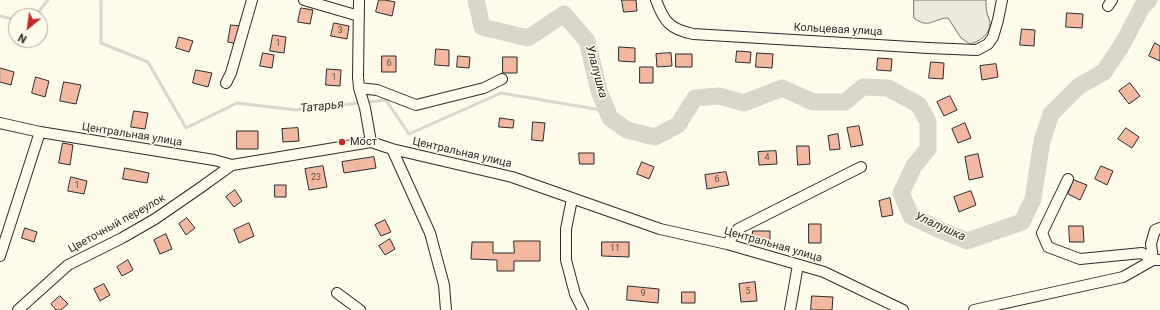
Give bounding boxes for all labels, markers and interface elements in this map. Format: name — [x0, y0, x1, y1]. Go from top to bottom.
north arrow — [8, 8, 48, 48]
street label: Кольцевая улица — [793, 21, 883, 39]
house number: 3 — [337, 26, 343, 36]
text: N — [16, 30, 29, 46]
house number: 1 — [275, 39, 281, 49]
water label: Улалушка — [582, 44, 610, 100]
house number: 6 — [386, 59, 392, 69]
house number: 1 — [331, 73, 337, 83]
water label: Татарья — [300, 98, 344, 116]
street label: Центральная улица — [81, 121, 183, 149]
place label: Мост — [350, 135, 377, 149]
street label: Центральная улица — [411, 135, 513, 171]
marker: Мост — [337, 137, 347, 147]
house number: 4 — [764, 153, 770, 163]
house number: 23 — [311, 173, 321, 183]
house number: 6 — [714, 175, 720, 185]
house number: 1 — [74, 181, 80, 191]
street label: Цветочный переулок — [66, 192, 168, 256]
water label: Улалушка — [912, 209, 968, 245]
street label: Центральная улица — [722, 225, 824, 265]
house number: 11 — [610, 244, 620, 254]
house number: 5 — [745, 287, 751, 297]
house number: 9 — [640, 289, 646, 299]

